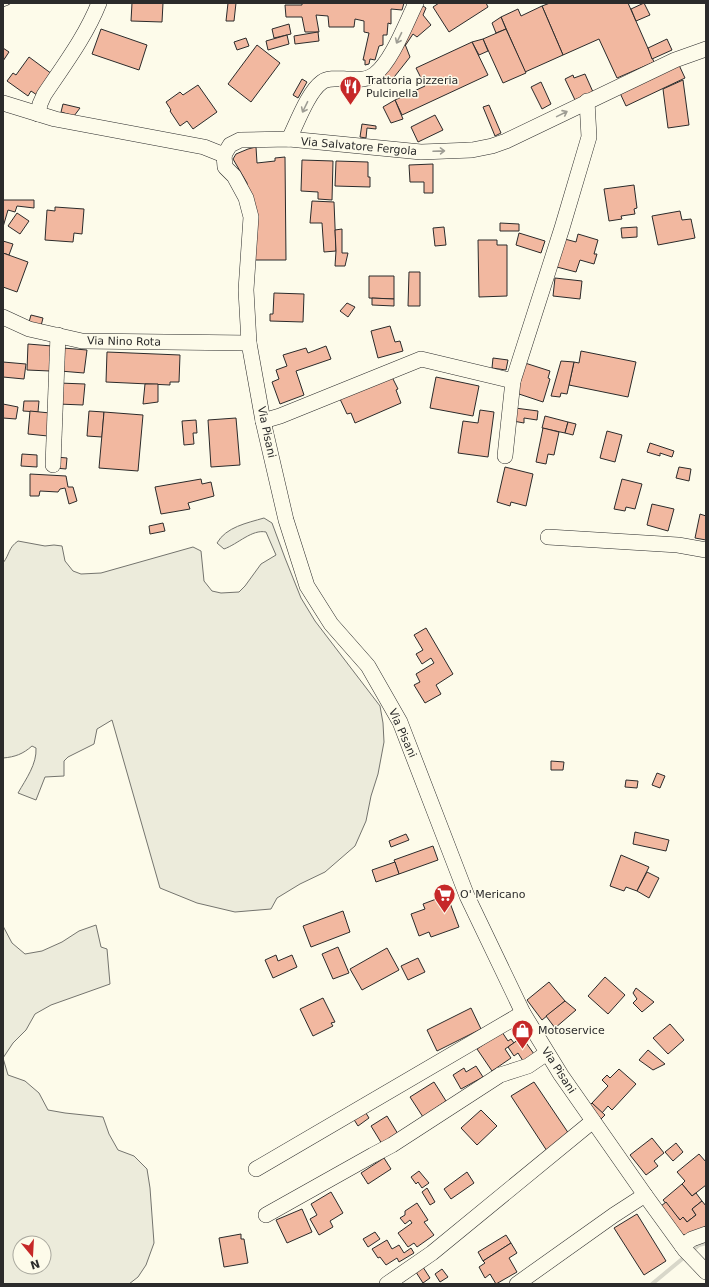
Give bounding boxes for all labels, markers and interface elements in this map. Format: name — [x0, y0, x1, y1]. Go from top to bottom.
one-way arrow — [395, 32, 402, 44]
restaurant icon: Trattoria pizzeria Pulcinella — [338, 73, 364, 106]
place label: Trattoria pizzeria Pulcinella — [365, 74, 458, 100]
one-way arrow — [301, 101, 308, 113]
one-way arrow — [555, 110, 567, 117]
street label: Via Salvatore Fergola — [300, 135, 418, 158]
one-way arrow — [432, 147, 445, 155]
street label: Via Nino Rota — [87, 334, 161, 349]
street label: Via Pisani — [255, 405, 278, 459]
street label: Via Pisani — [386, 707, 419, 760]
supermarket icon: O' Mericano — [432, 881, 458, 914]
place label: O' Mericano — [460, 888, 526, 901]
shop icon: Motoservice — [509, 1017, 535, 1050]
place label: Motoservice — [538, 1024, 605, 1037]
street label: Via Pisani — [539, 1045, 578, 1096]
north arrow — [12, 1235, 52, 1275]
text: N — [29, 1256, 41, 1272]

